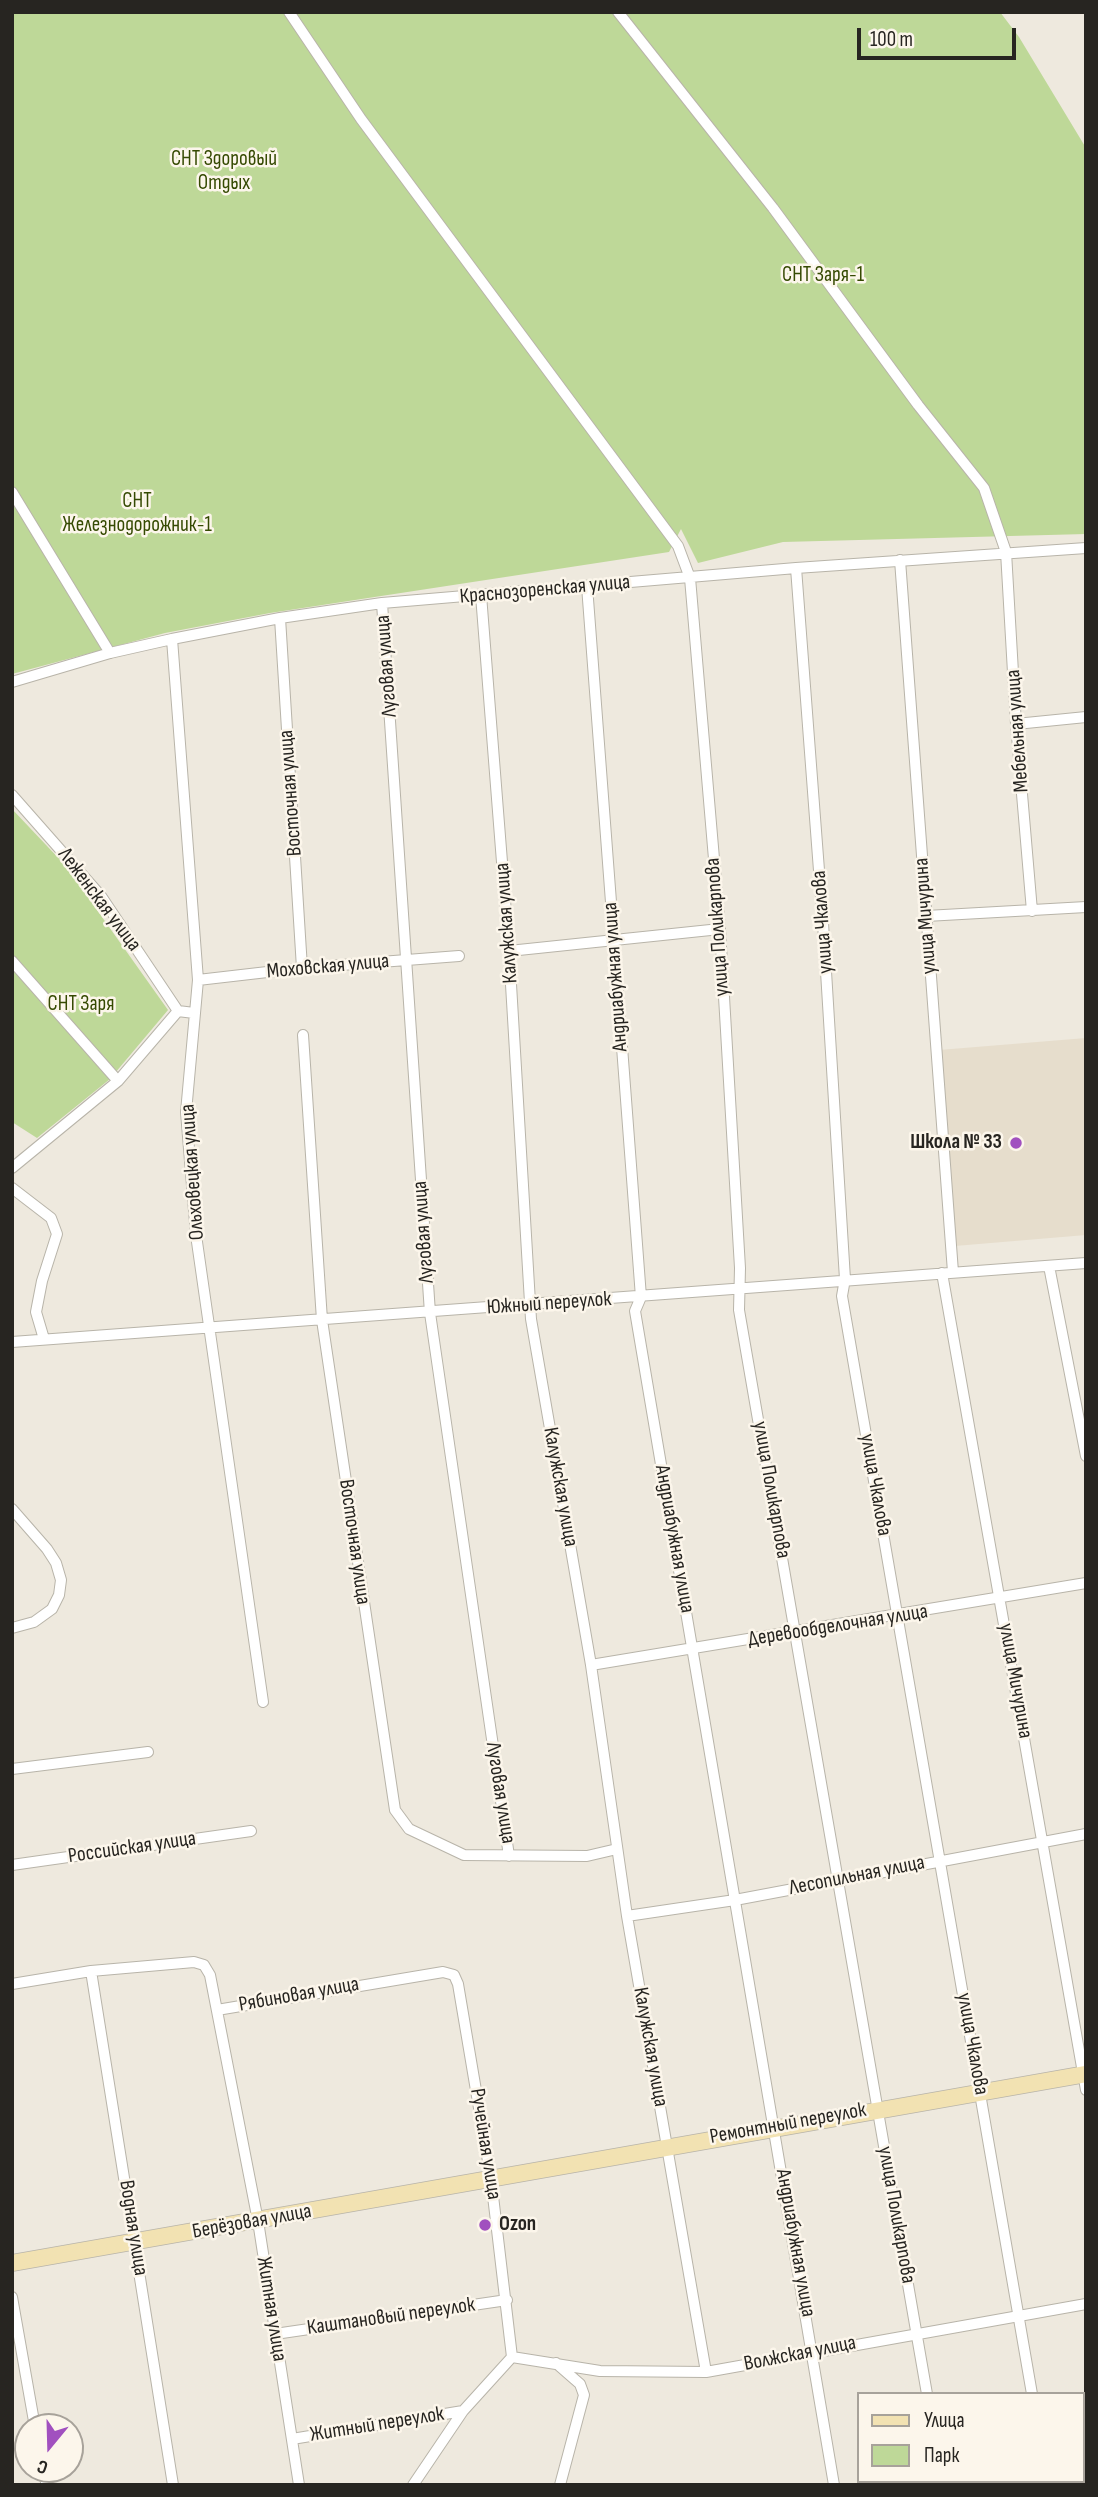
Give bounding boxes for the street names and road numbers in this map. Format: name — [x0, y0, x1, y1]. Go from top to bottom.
street label: Краснозоренская улица — [459, 570, 631, 610]
street label: Луговая улица — [371, 614, 403, 718]
street label: Мебельная улица — [1001, 669, 1035, 793]
street label: Восточная улица — [274, 729, 308, 857]
street label: Леженская улица — [52, 843, 146, 957]
street label: улица Поликарпова — [701, 857, 735, 997]
street label: улица Мичурина — [909, 857, 943, 975]
street label: Калужская улица — [490, 862, 524, 984]
street label: улица Чкалова — [807, 870, 839, 974]
street label: Андриабужная улица — [598, 901, 634, 1053]
street label: Моховская улица — [266, 949, 390, 985]
street label: Ольховецкая улица — [176, 1103, 210, 1241]
street label: Луговая улица — [408, 1180, 440, 1284]
street label: Южный переулок — [486, 1287, 612, 1321]
street label: улица Поликарпова — [747, 1419, 795, 1561]
street label: Калужская улица — [537, 1425, 583, 1549]
street label: улица Чкалова — [854, 1432, 896, 1538]
street label: Андриабужная улица — [649, 1463, 699, 1615]
street label: Восточная улица — [333, 1478, 375, 1606]
street label: Деревообделочная улица — [746, 1599, 930, 1653]
street label: улица Мичурина — [992, 1621, 1038, 1741]
street label: Луговая улица — [480, 1741, 520, 1845]
street label: Российская улица — [67, 1827, 197, 1869]
street label: Лесопильная улица — [787, 1851, 927, 1901]
street label: Рябиновая улица — [237, 1972, 361, 2018]
street label: Калужская улица — [627, 1985, 673, 2109]
street label: улица Чкалова — [951, 1991, 993, 2097]
street label: Ручейная улица — [464, 2087, 506, 2201]
street label: Ремонтный переулок — [708, 2098, 868, 2150]
street label: улица Поликарпова — [872, 2144, 920, 2286]
street label: Андриабужная улица — [770, 2167, 820, 2319]
street label: Водная улица — [113, 2179, 153, 2277]
street label: Берёзовая улица — [190, 2199, 314, 2245]
street label: Житная улица — [250, 2255, 292, 2363]
street label: Каштановый переулок — [305, 2293, 477, 2341]
street label: Волжская улица — [742, 2331, 858, 2377]
street label: Житный переулок — [308, 2402, 446, 2448]

